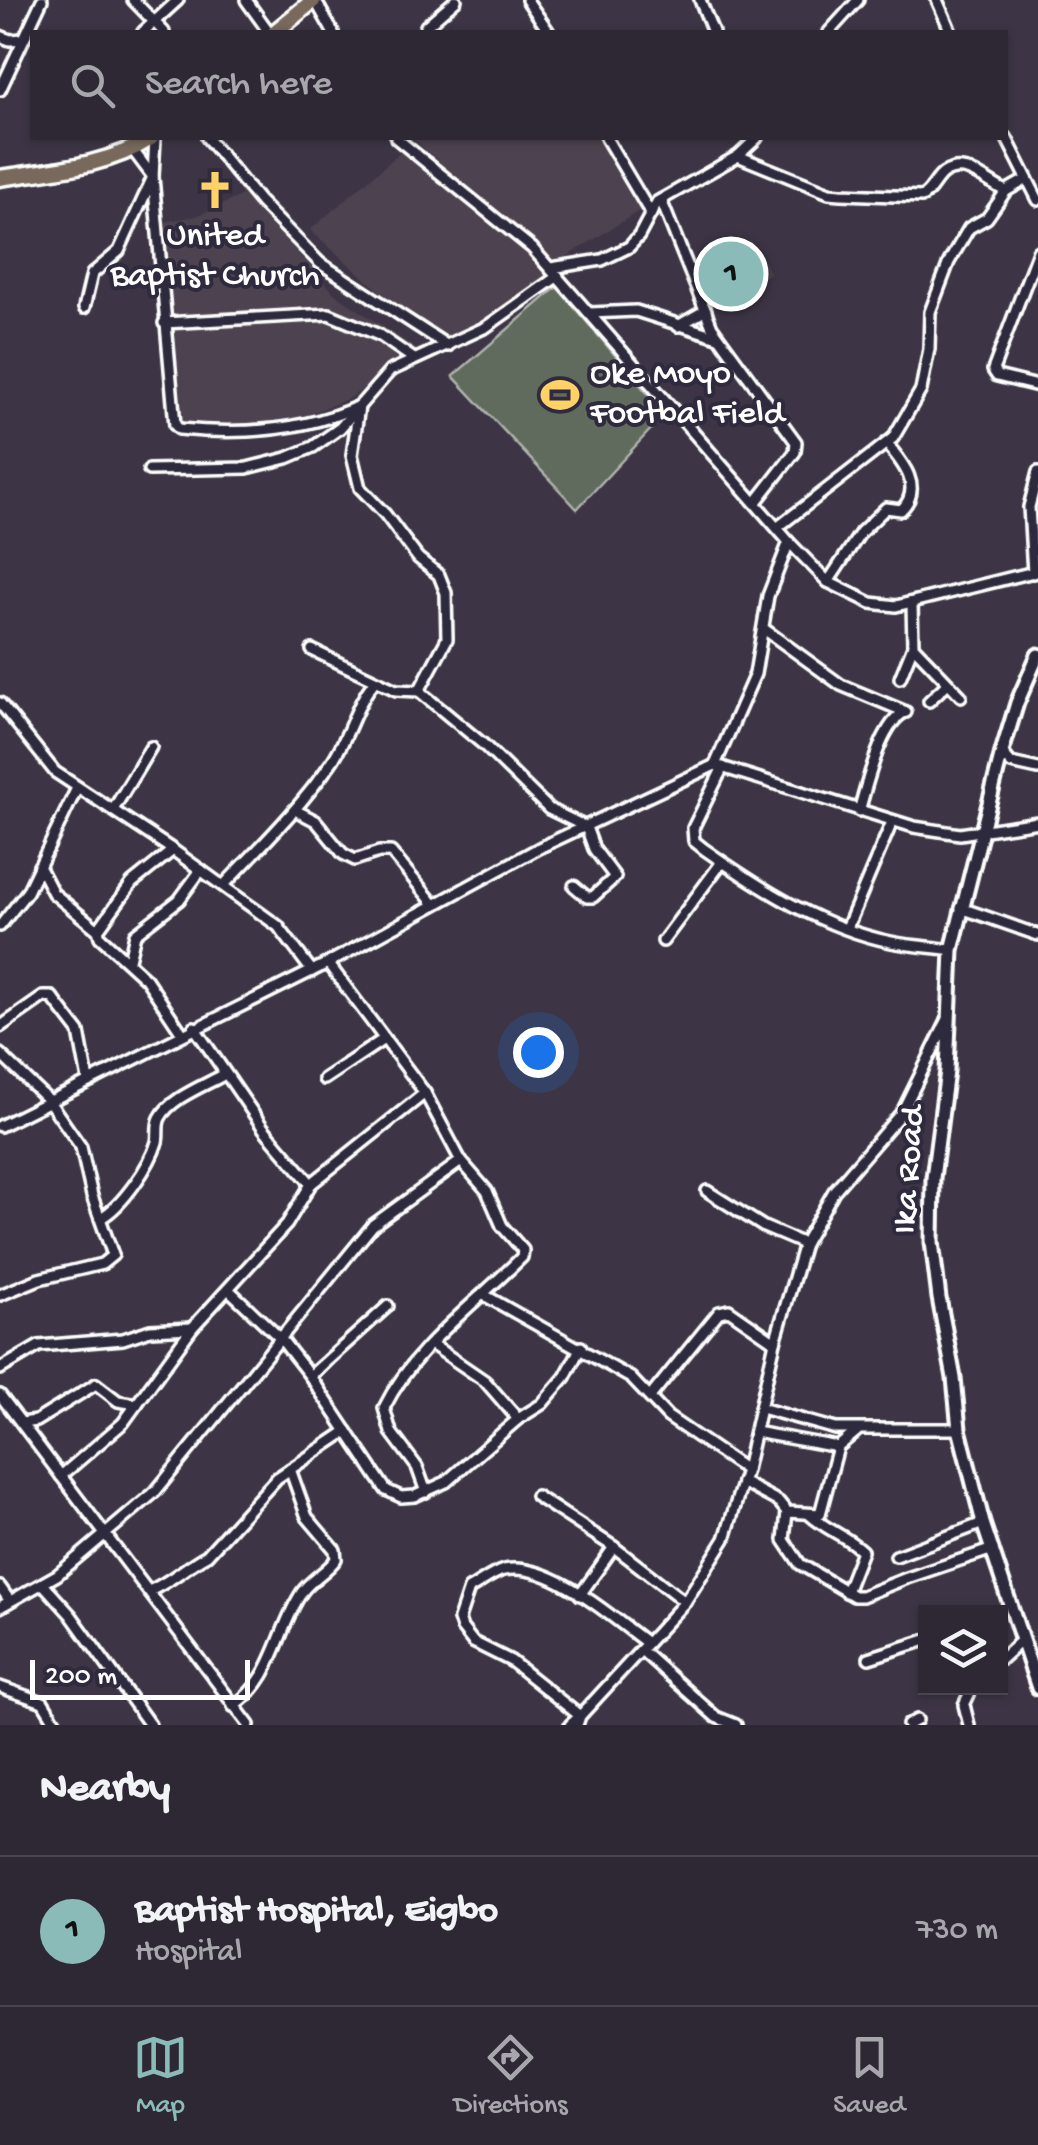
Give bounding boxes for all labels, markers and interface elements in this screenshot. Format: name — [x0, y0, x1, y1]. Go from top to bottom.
search box — [30, 30, 1008, 140]
icon: search — [65, 58, 120, 113]
text: Search here — [145, 63, 332, 107]
church icon: United Baptist Church — [194, 169, 236, 211]
place label: United Baptist Church — [109, 217, 320, 298]
pin: 1 — [698, 236, 764, 312]
place label: Oke Moyo Footbal Field — [589, 355, 787, 436]
sports icon: Oke Moyo Footbal Field — [539, 374, 581, 416]
your location — [513, 1027, 564, 1078]
street label: Ika Road — [886, 1102, 936, 1235]
map controls — [918, 1605, 1008, 1695]
button: layers — [918, 1605, 1008, 1695]
scale bar — [30, 1655, 250, 1700]
text: 200 m — [45, 1661, 117, 1694]
text: Nearby — [40, 1766, 170, 1815]
text: Baptist Hospital, Eigbo — [135, 1890, 498, 1934]
text: 1 — [66, 1912, 79, 1950]
text: 730 m — [916, 1912, 998, 1950]
text: Hospital — [135, 1934, 242, 1972]
tab: Map — [133, 2030, 188, 2123]
tab: Directions — [454, 2030, 568, 2123]
tab: Saved — [833, 2030, 905, 2123]

